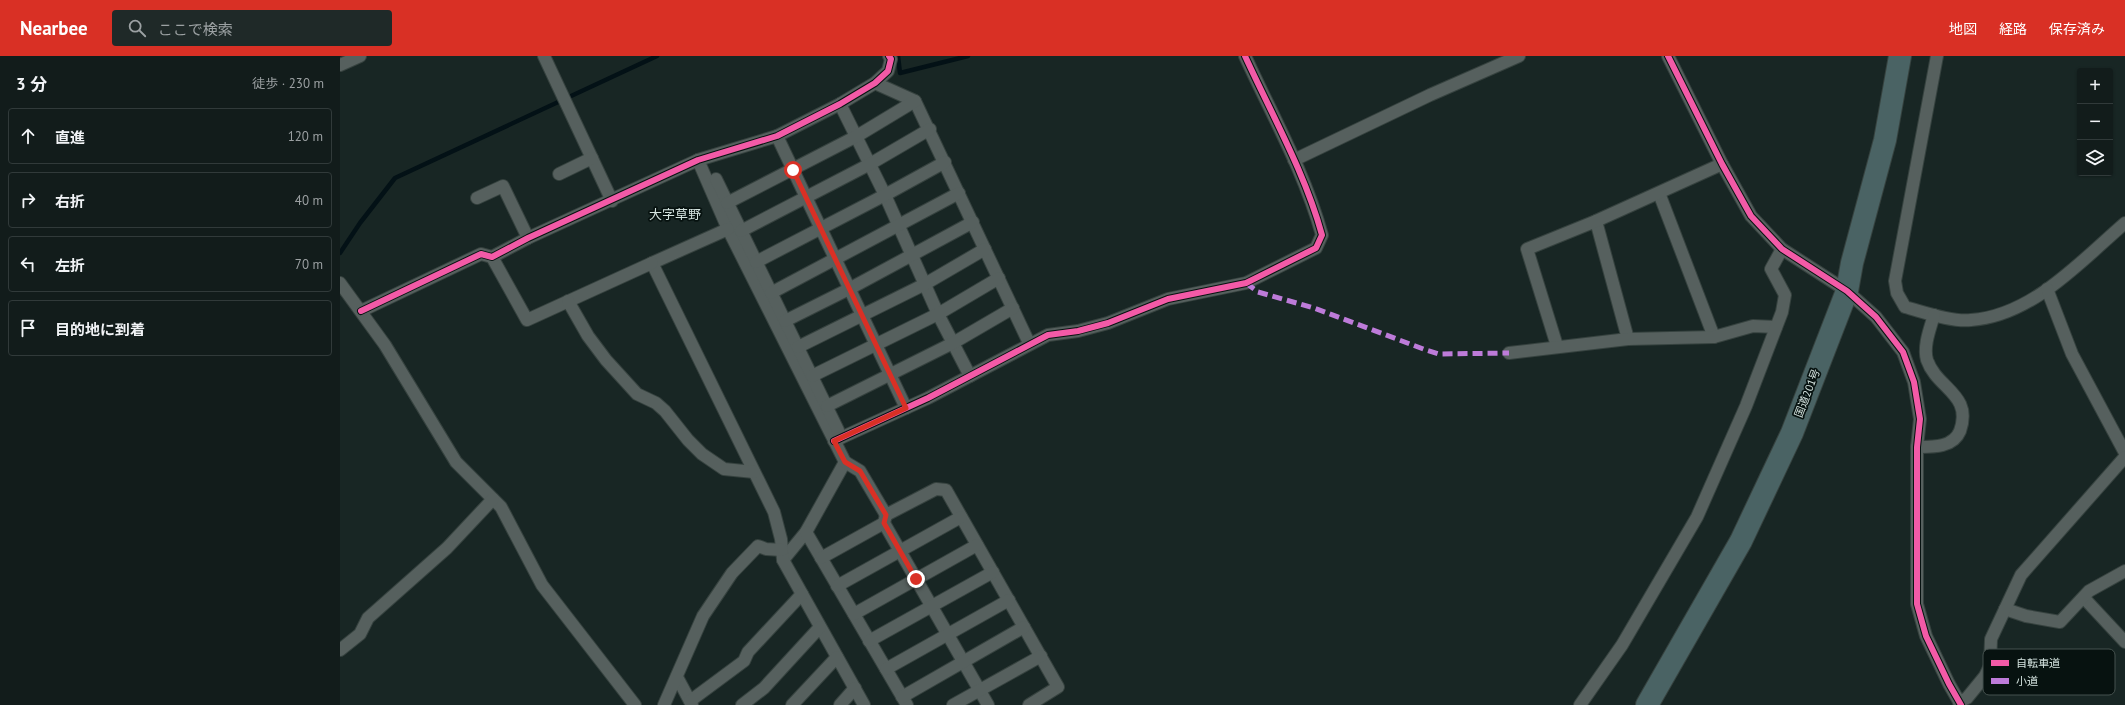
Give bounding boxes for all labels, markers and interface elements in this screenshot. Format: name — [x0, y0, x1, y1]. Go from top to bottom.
search box — [112, 10, 392, 46]
text: Nearbee — [20, 16, 88, 40]
icon: search — [126, 17, 148, 39]
text: ここで検索 — [158, 20, 233, 39]
text: 地図 — [1949, 20, 1977, 38]
text: 経路 — [1999, 20, 2027, 38]
text: 保存済み — [2049, 20, 2105, 38]
map controls — [2077, 68, 2113, 176]
button: + — [2077, 68, 2113, 104]
text: 3 分 — [16, 73, 47, 95]
text: 徒歩 · 230 m — [252, 75, 324, 92]
button: − — [2077, 104, 2113, 140]
icon: ahead — [17, 125, 39, 147]
text: 直進 — [55, 128, 85, 147]
text: 120 m — [288, 128, 323, 145]
button: layers — [2077, 140, 2113, 176]
route start — [784, 161, 802, 179]
icon: right — [17, 189, 39, 211]
text: 右折 — [55, 192, 85, 211]
text: 40 m — [295, 192, 323, 209]
district label: 大字草野 — [649, 206, 701, 223]
icon: left — [17, 253, 39, 275]
text: 左折 — [55, 256, 85, 275]
text: 70 m — [295, 256, 323, 273]
icon: arrive — [17, 317, 39, 339]
text: 目的地に到着 — [55, 320, 145, 339]
street label: 国道201号 — [1791, 367, 1823, 419]
route end — [907, 570, 925, 588]
legend — [1983, 649, 2115, 695]
text: 自転車道 — [2016, 656, 2060, 670]
text: 小道 — [2016, 674, 2038, 688]

